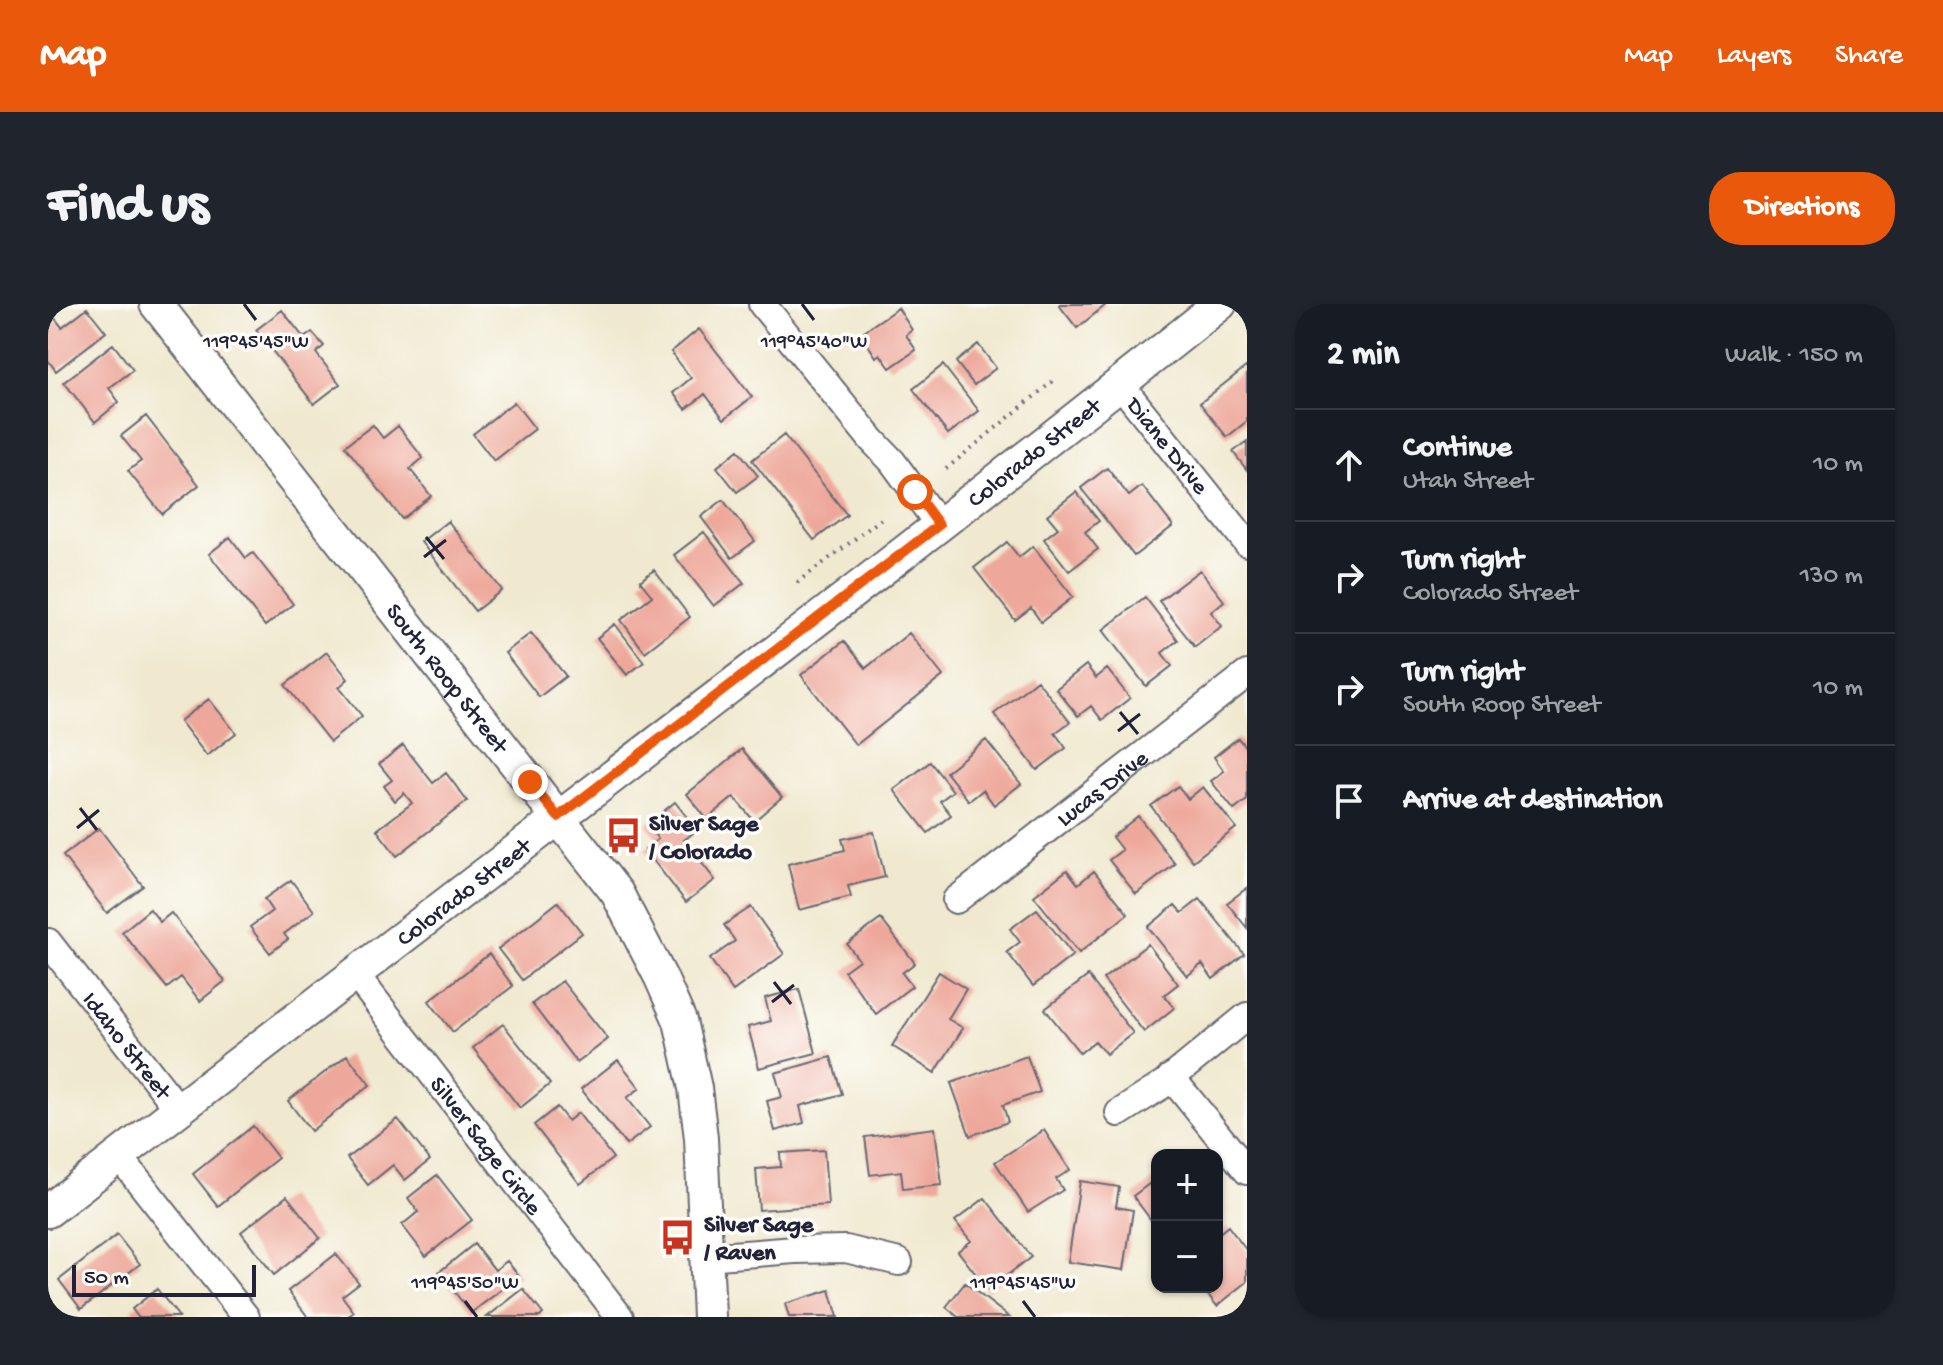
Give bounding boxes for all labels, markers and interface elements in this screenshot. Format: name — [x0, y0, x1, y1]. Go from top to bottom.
text: Map — [40, 34, 106, 78]
text: Map — [1624, 40, 1673, 73]
text: Layers — [1717, 40, 1791, 73]
text: Share — [1835, 40, 1903, 73]
button: Directions — [1709, 172, 1895, 245]
text: Find us — [48, 175, 208, 241]
text: 119°45'45"W — [202, 332, 309, 355]
text: 119°45'40"W — [760, 332, 867, 355]
text: 2 min — [1327, 336, 1399, 376]
text: Walk · 150 m — [1725, 341, 1863, 372]
street label: Diane Drive — [1117, 391, 1214, 502]
street label: Colorado Street — [963, 392, 1110, 516]
text: Continue — [1403, 432, 1512, 467]
icon: ahead — [1327, 443, 1371, 487]
text: 10 m — [1813, 450, 1863, 481]
text: Utah Street — [1403, 467, 1533, 498]
route start — [897, 474, 933, 510]
text: Turn right — [1403, 544, 1523, 579]
icon: right — [1327, 555, 1371, 599]
text: 130 m — [1800, 562, 1863, 593]
text: Colorado Street — [1403, 579, 1578, 610]
street label: South Roop Street — [378, 599, 514, 762]
text: Turn right — [1403, 656, 1523, 691]
icon: right — [1327, 667, 1371, 711]
text: 10 m — [1813, 674, 1863, 705]
text: South Roop Street — [1403, 691, 1600, 722]
street label: Lucas Drive — [1052, 745, 1156, 835]
route end — [512, 764, 548, 800]
icon: arrive — [1327, 779, 1371, 823]
text: Arrive at destination — [1403, 784, 1663, 819]
place label: Silver Sage / Colorado — [649, 811, 760, 868]
bus stop icon: Silver Sage / Colorado — [604, 817, 642, 855]
street label: Colorado Street — [392, 832, 540, 954]
street label: Idaho Street — [74, 987, 177, 1108]
street label: Silver Sage Circle — [422, 1072, 547, 1223]
map controls — [1151, 1149, 1223, 1293]
button: + — [1151, 1149, 1223, 1221]
place label: Silver Sage / Raven — [704, 1212, 815, 1269]
bus stop icon: Silver Sage / Raven — [659, 1218, 697, 1256]
button: − — [1151, 1221, 1223, 1293]
scale bar — [72, 1261, 256, 1297]
text: 50 m — [84, 1266, 129, 1292]
text: 119°45'50"W — [410, 1273, 519, 1296]
text: 119°45'45"W — [969, 1273, 1076, 1296]

